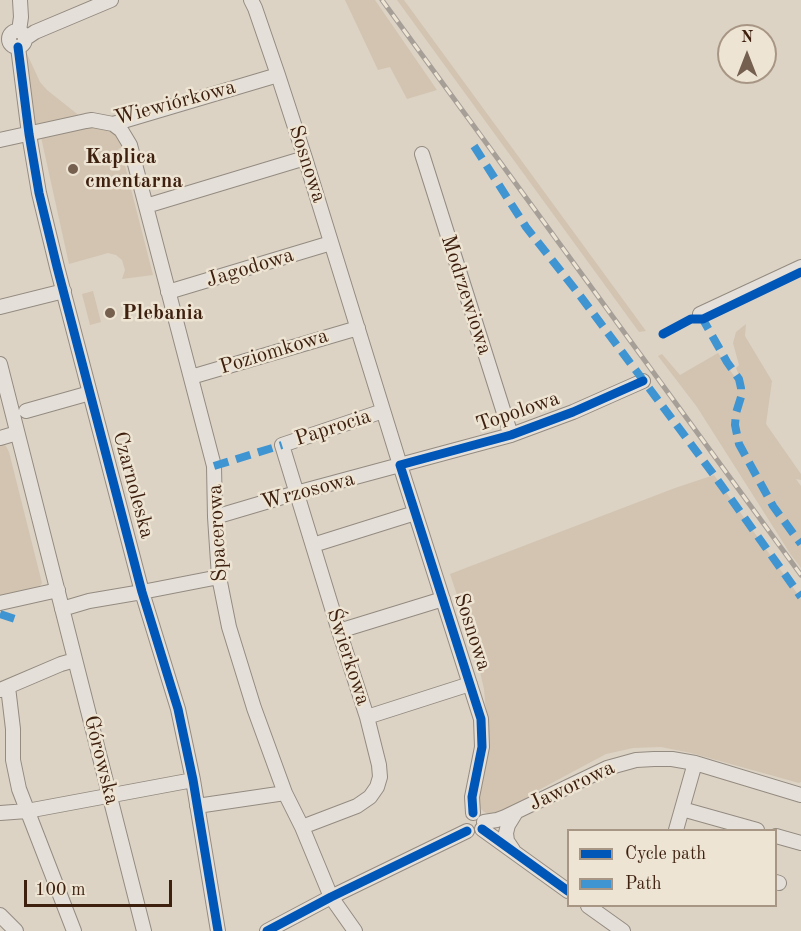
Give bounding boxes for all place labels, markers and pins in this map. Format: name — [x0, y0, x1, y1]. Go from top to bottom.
place label: Kaplica cmentarna — [85, 144, 183, 194]
marker: Kaplica cmentarna — [66, 162, 80, 176]
place label: Plebania — [122, 300, 203, 326]
marker: Plebania — [103, 306, 117, 320]

